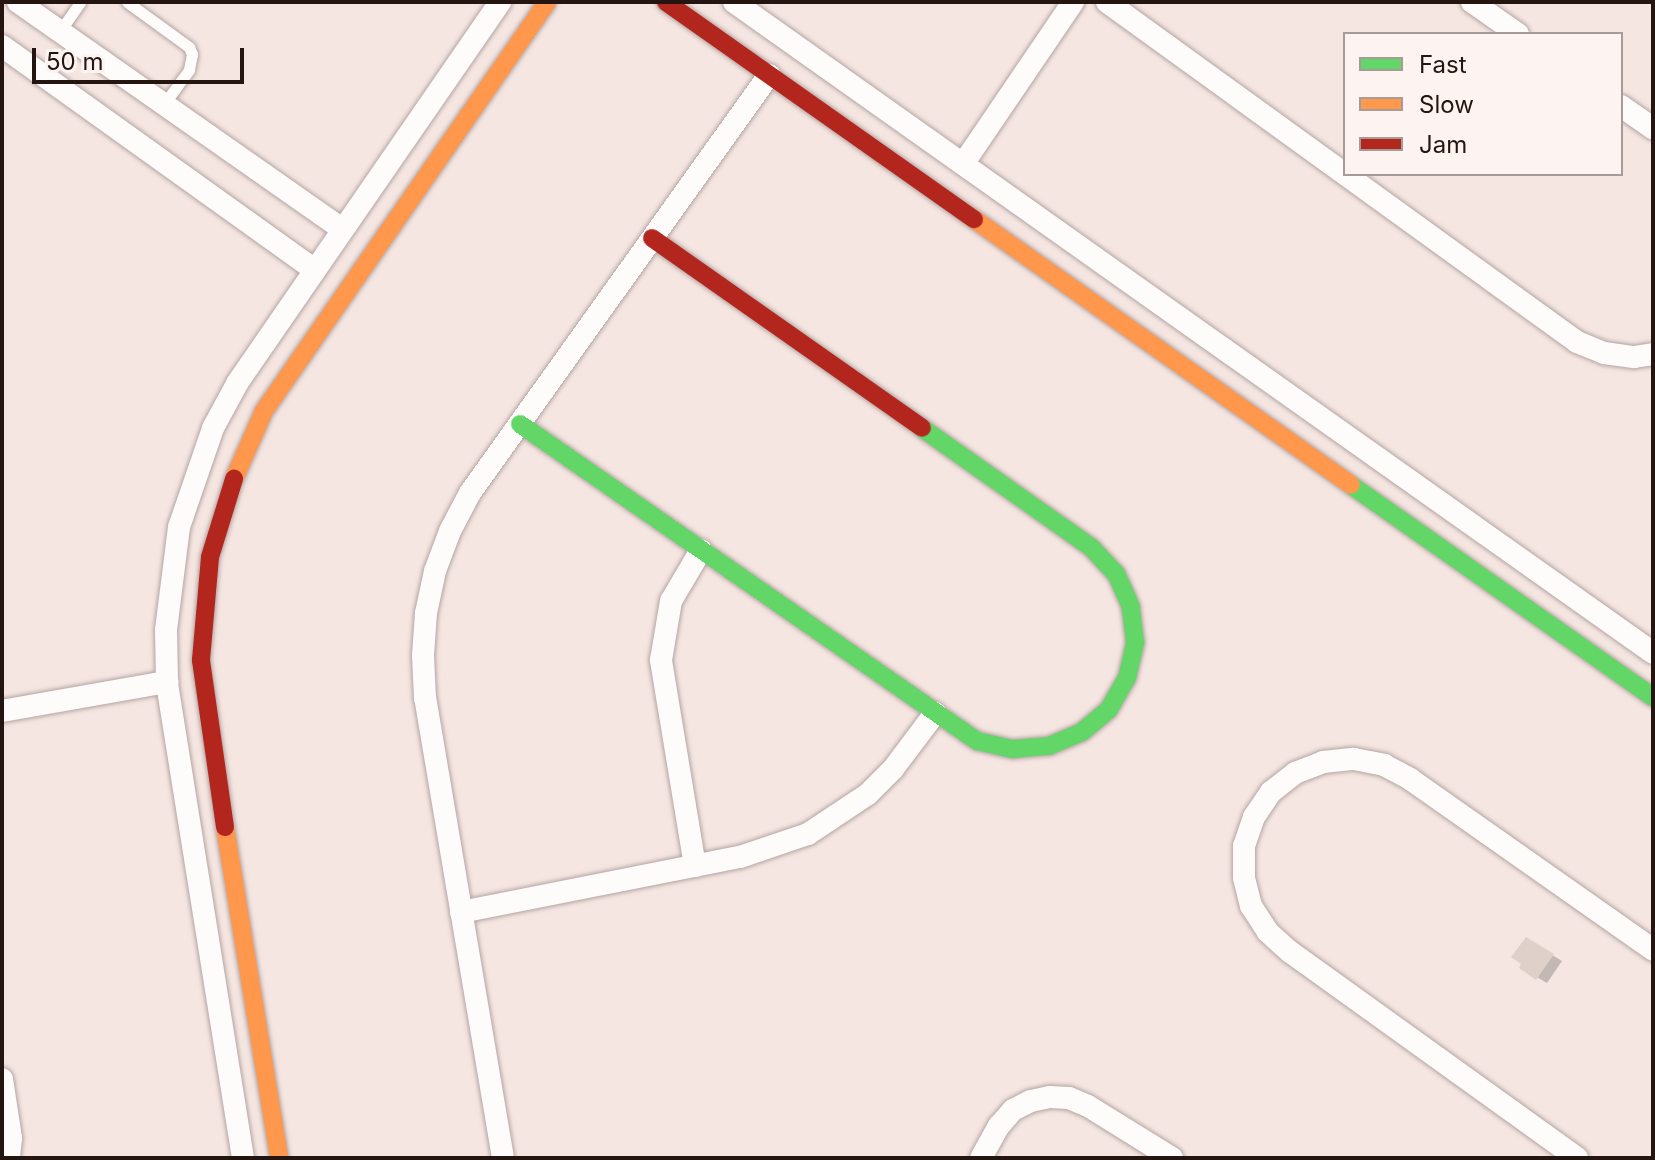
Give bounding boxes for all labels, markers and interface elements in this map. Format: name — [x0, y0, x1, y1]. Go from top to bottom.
scale bar — [36, 32, 248, 82]
legend — [1343, 32, 1623, 176]
text: 50 m — [46, 47, 104, 76]
text: Fast — [1419, 50, 1467, 79]
text: Slow — [1419, 90, 1474, 119]
text: Jam — [1419, 130, 1467, 159]

